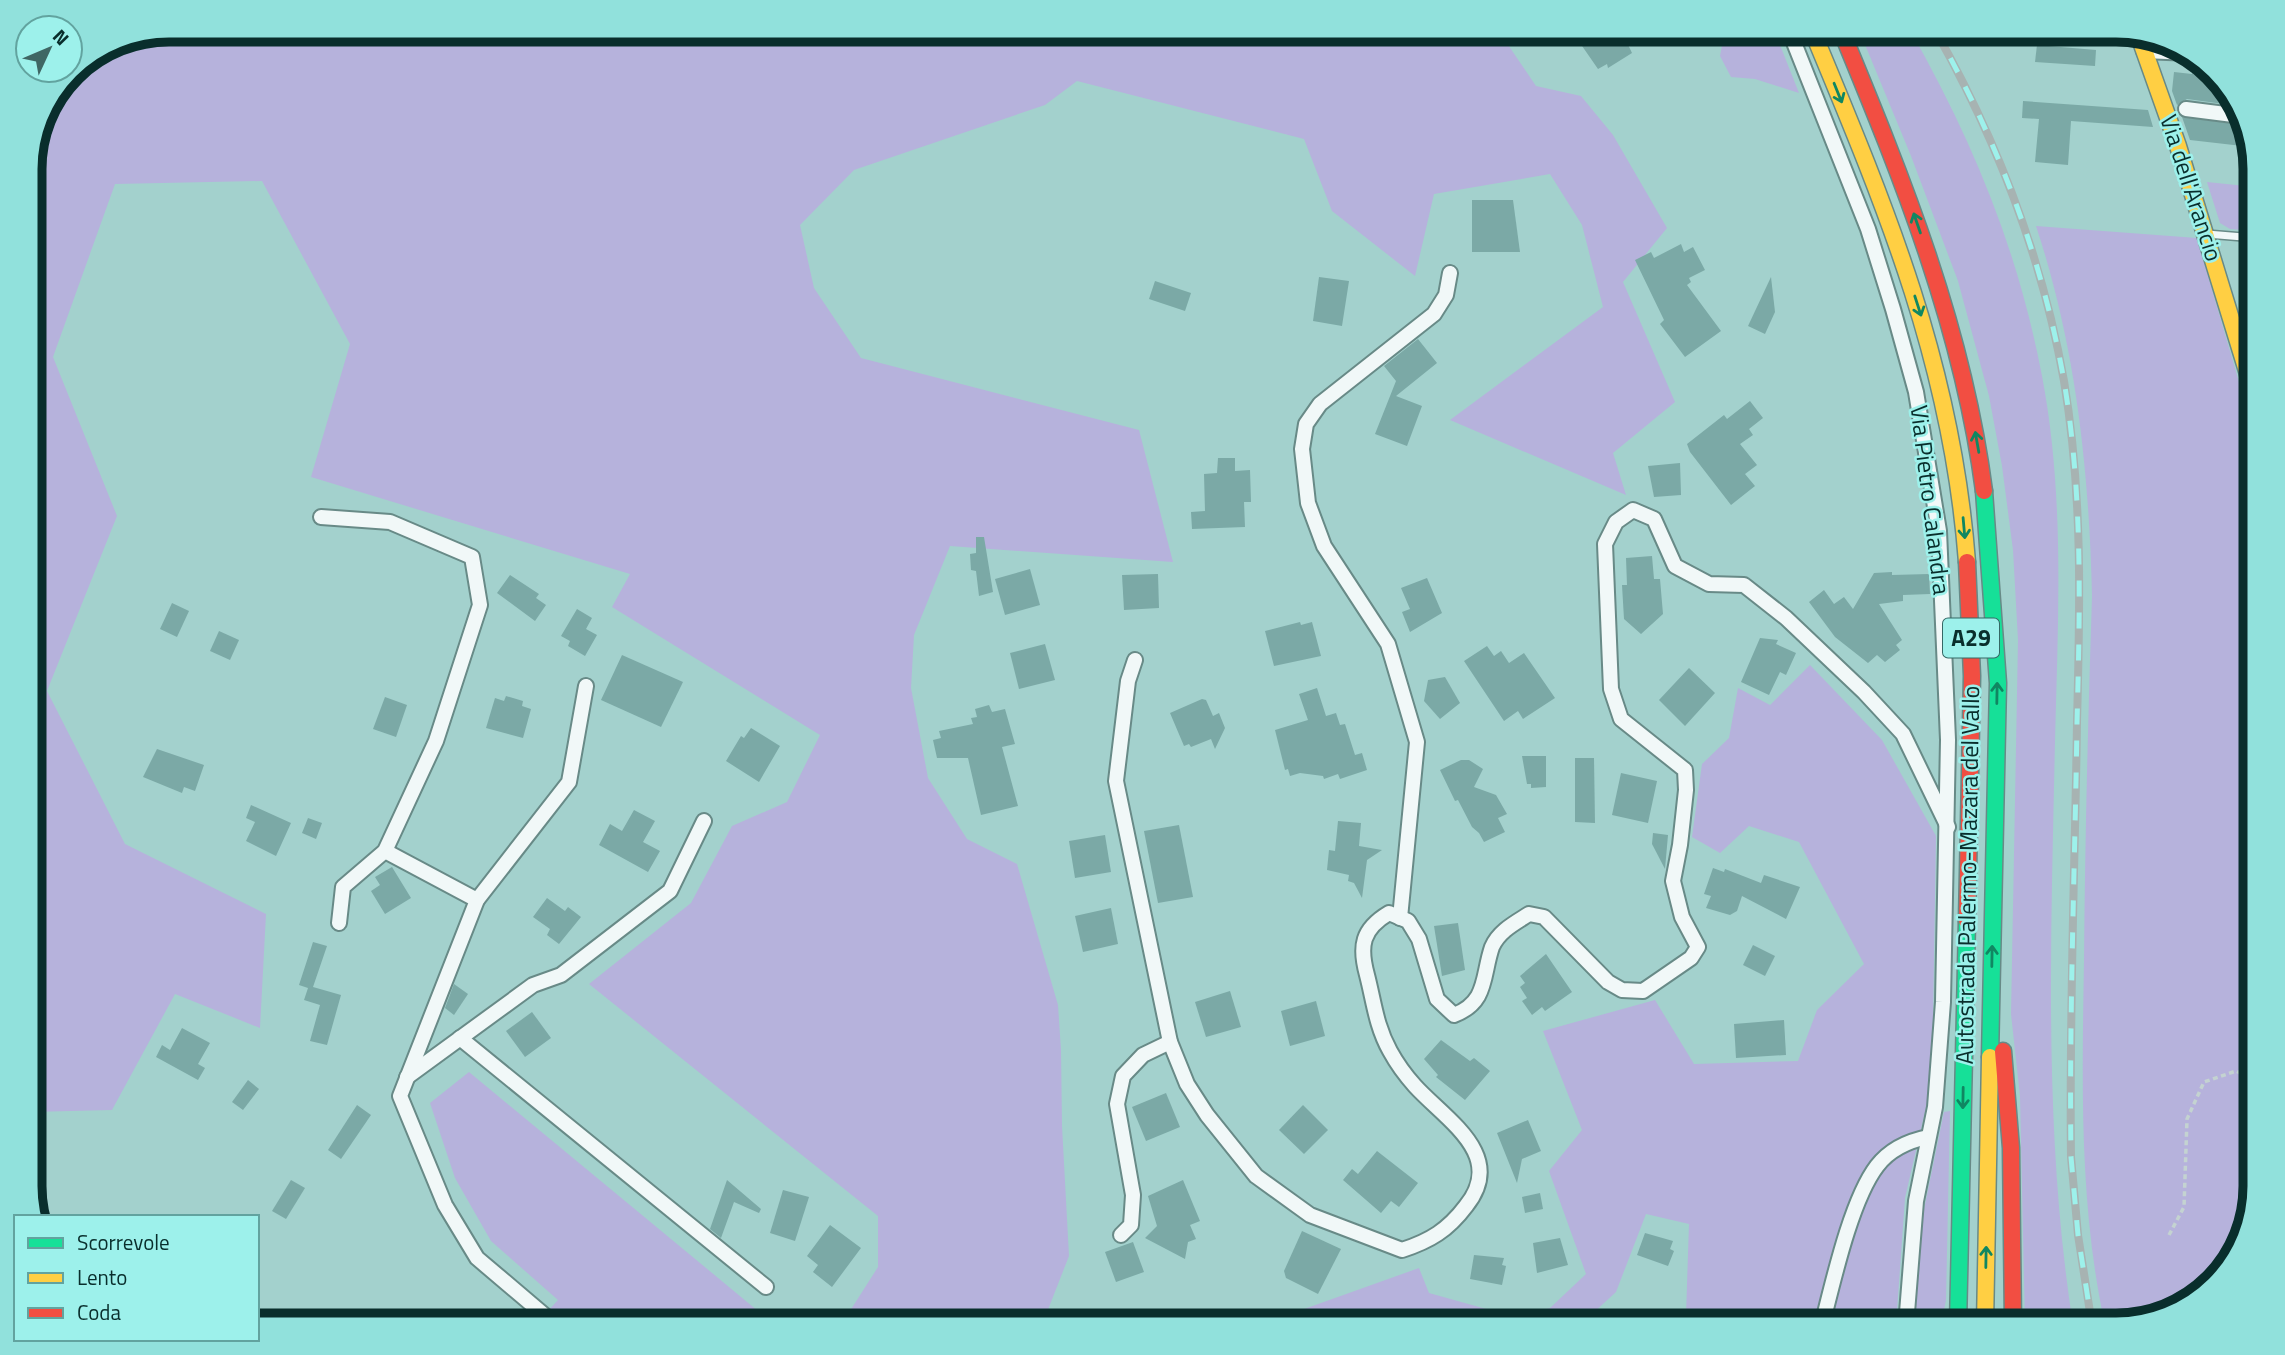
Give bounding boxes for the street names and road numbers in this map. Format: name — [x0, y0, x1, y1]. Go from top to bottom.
street label: Via dell'Arancio — [2151, 110, 2233, 266]
street label: Via Pietro Calandra — [1901, 403, 1961, 597]
road number: A29 — [1943, 618, 1999, 658]
street label: Autostrada Palermo-Mazara del Vallo — [1946, 685, 1988, 1065]

